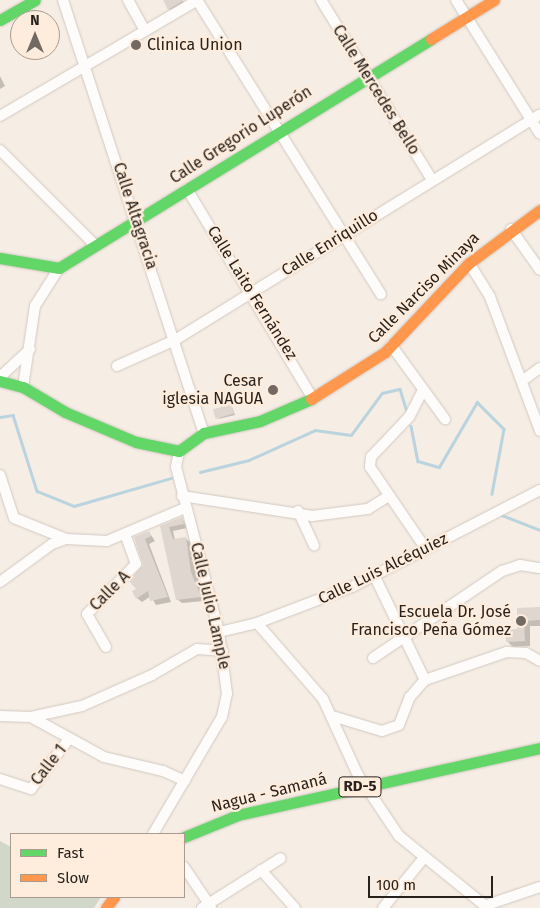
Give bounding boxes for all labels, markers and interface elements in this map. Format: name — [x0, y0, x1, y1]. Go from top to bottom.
north arrow — [10, 10, 60, 60]
text: N — [30, 12, 40, 29]
street label: Calle Mercedes Bello — [328, 21, 424, 159]
place label: Clinica Union — [147, 35, 243, 55]
marker: Clinica Union — [129, 38, 143, 52]
street label: Calle Gregorio Luperón — [166, 82, 316, 188]
street label: Calle Altagracia — [109, 160, 161, 272]
street label: Calle Enriquillo — [278, 206, 382, 280]
street label: Calle Laito Fernández — [203, 222, 301, 364]
street label: Calle Narciso Minaya — [364, 228, 484, 348]
place label: Cesar iglesia NAGUA — [162, 371, 263, 409]
marker: Cesar iglesia NAGUA — [267, 384, 279, 396]
street label: Calle Luis Alcéquiez — [315, 529, 451, 609]
street label: Calle Julio Lample — [186, 541, 234, 671]
street label: Calle A — [86, 567, 134, 615]
place label: Escuela Dr. José Francisco Peña Gómez — [351, 602, 511, 640]
marker: Escuela Dr. José Francisco Peña Gómez — [515, 615, 527, 627]
street label: Calle 1 — [27, 741, 71, 789]
street label: Nagua - Samaná — [209, 769, 329, 817]
road number: RD-5 — [338, 774, 382, 800]
legend — [10, 833, 185, 898]
text: Fast — [57, 844, 84, 862]
scale bar — [370, 866, 495, 898]
text: Slow — [57, 869, 89, 887]
text: 100 m — [376, 876, 416, 894]

